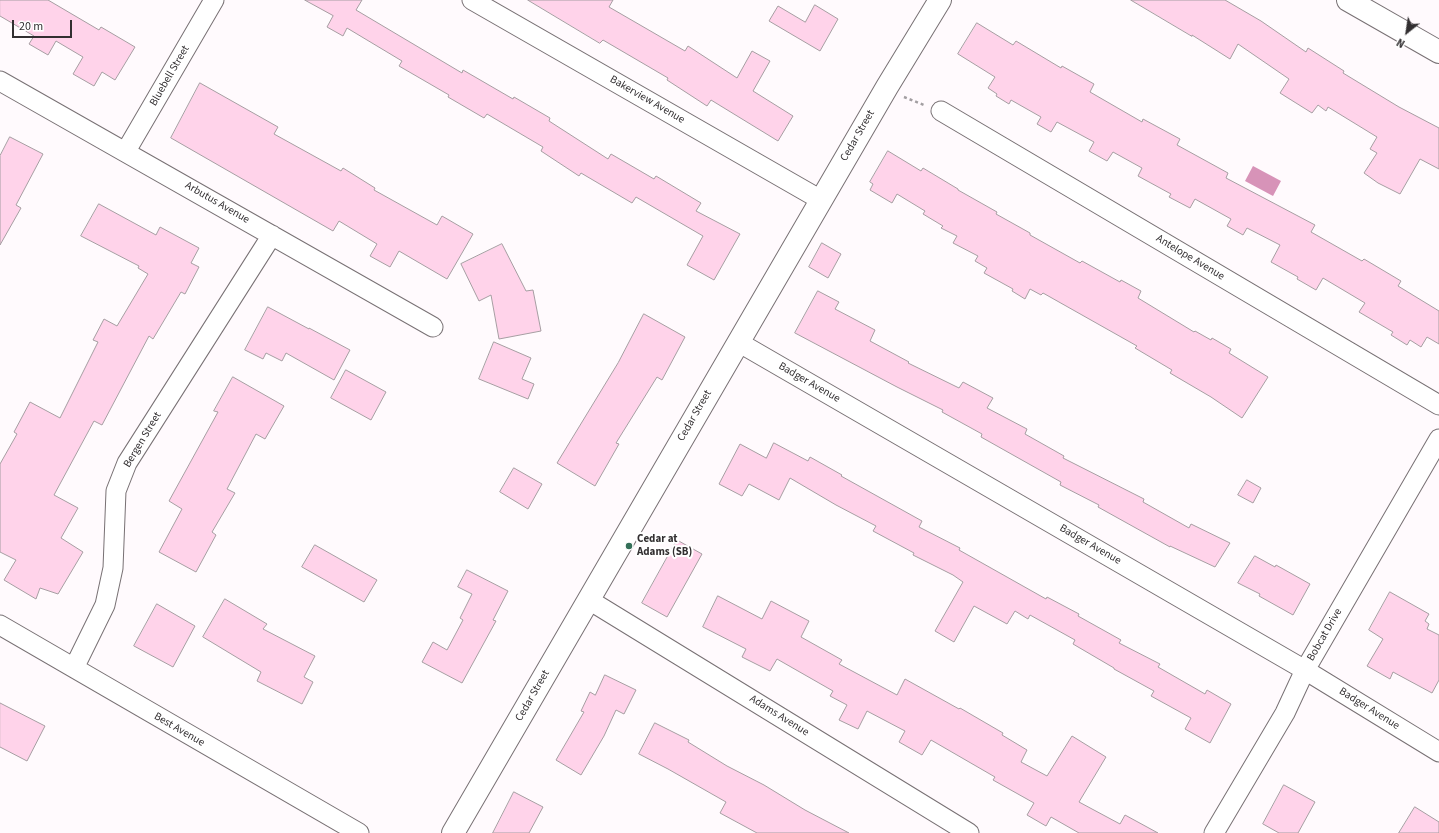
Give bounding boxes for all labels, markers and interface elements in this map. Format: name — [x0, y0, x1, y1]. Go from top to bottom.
scale bar — [14, 12, 74, 38]
north arrow — [1387, 12, 1427, 52]
text: 20 m — [19, 18, 43, 35]
text: N — [1394, 35, 1408, 51]
street label: Bluebell Street — [147, 43, 193, 109]
street label: Bakerview Avenue — [607, 73, 687, 127]
street label: Cedar Street — [838, 108, 878, 164]
street label: Arbutus Avenue — [182, 179, 252, 227]
street label: Antelope Avenue — [1153, 232, 1227, 284]
street label: Badger Avenue — [776, 360, 842, 406]
street label: Cedar Street — [675, 388, 715, 444]
street label: Bergen Street — [121, 410, 165, 470]
street label: Badger Avenue — [1057, 522, 1123, 568]
place label: Cedar at Adams (SB) — [637, 533, 692, 559]
marker: Cedar at Adams (SB) — [624, 541, 634, 551]
street label: Bobcat Drive — [1305, 606, 1345, 664]
street label: Cedar Street — [513, 668, 553, 724]
street label: Badger Avenue — [1336, 685, 1402, 733]
street label: Adams Avenue — [747, 693, 811, 739]
street label: Best Avenue — [151, 710, 207, 750]

